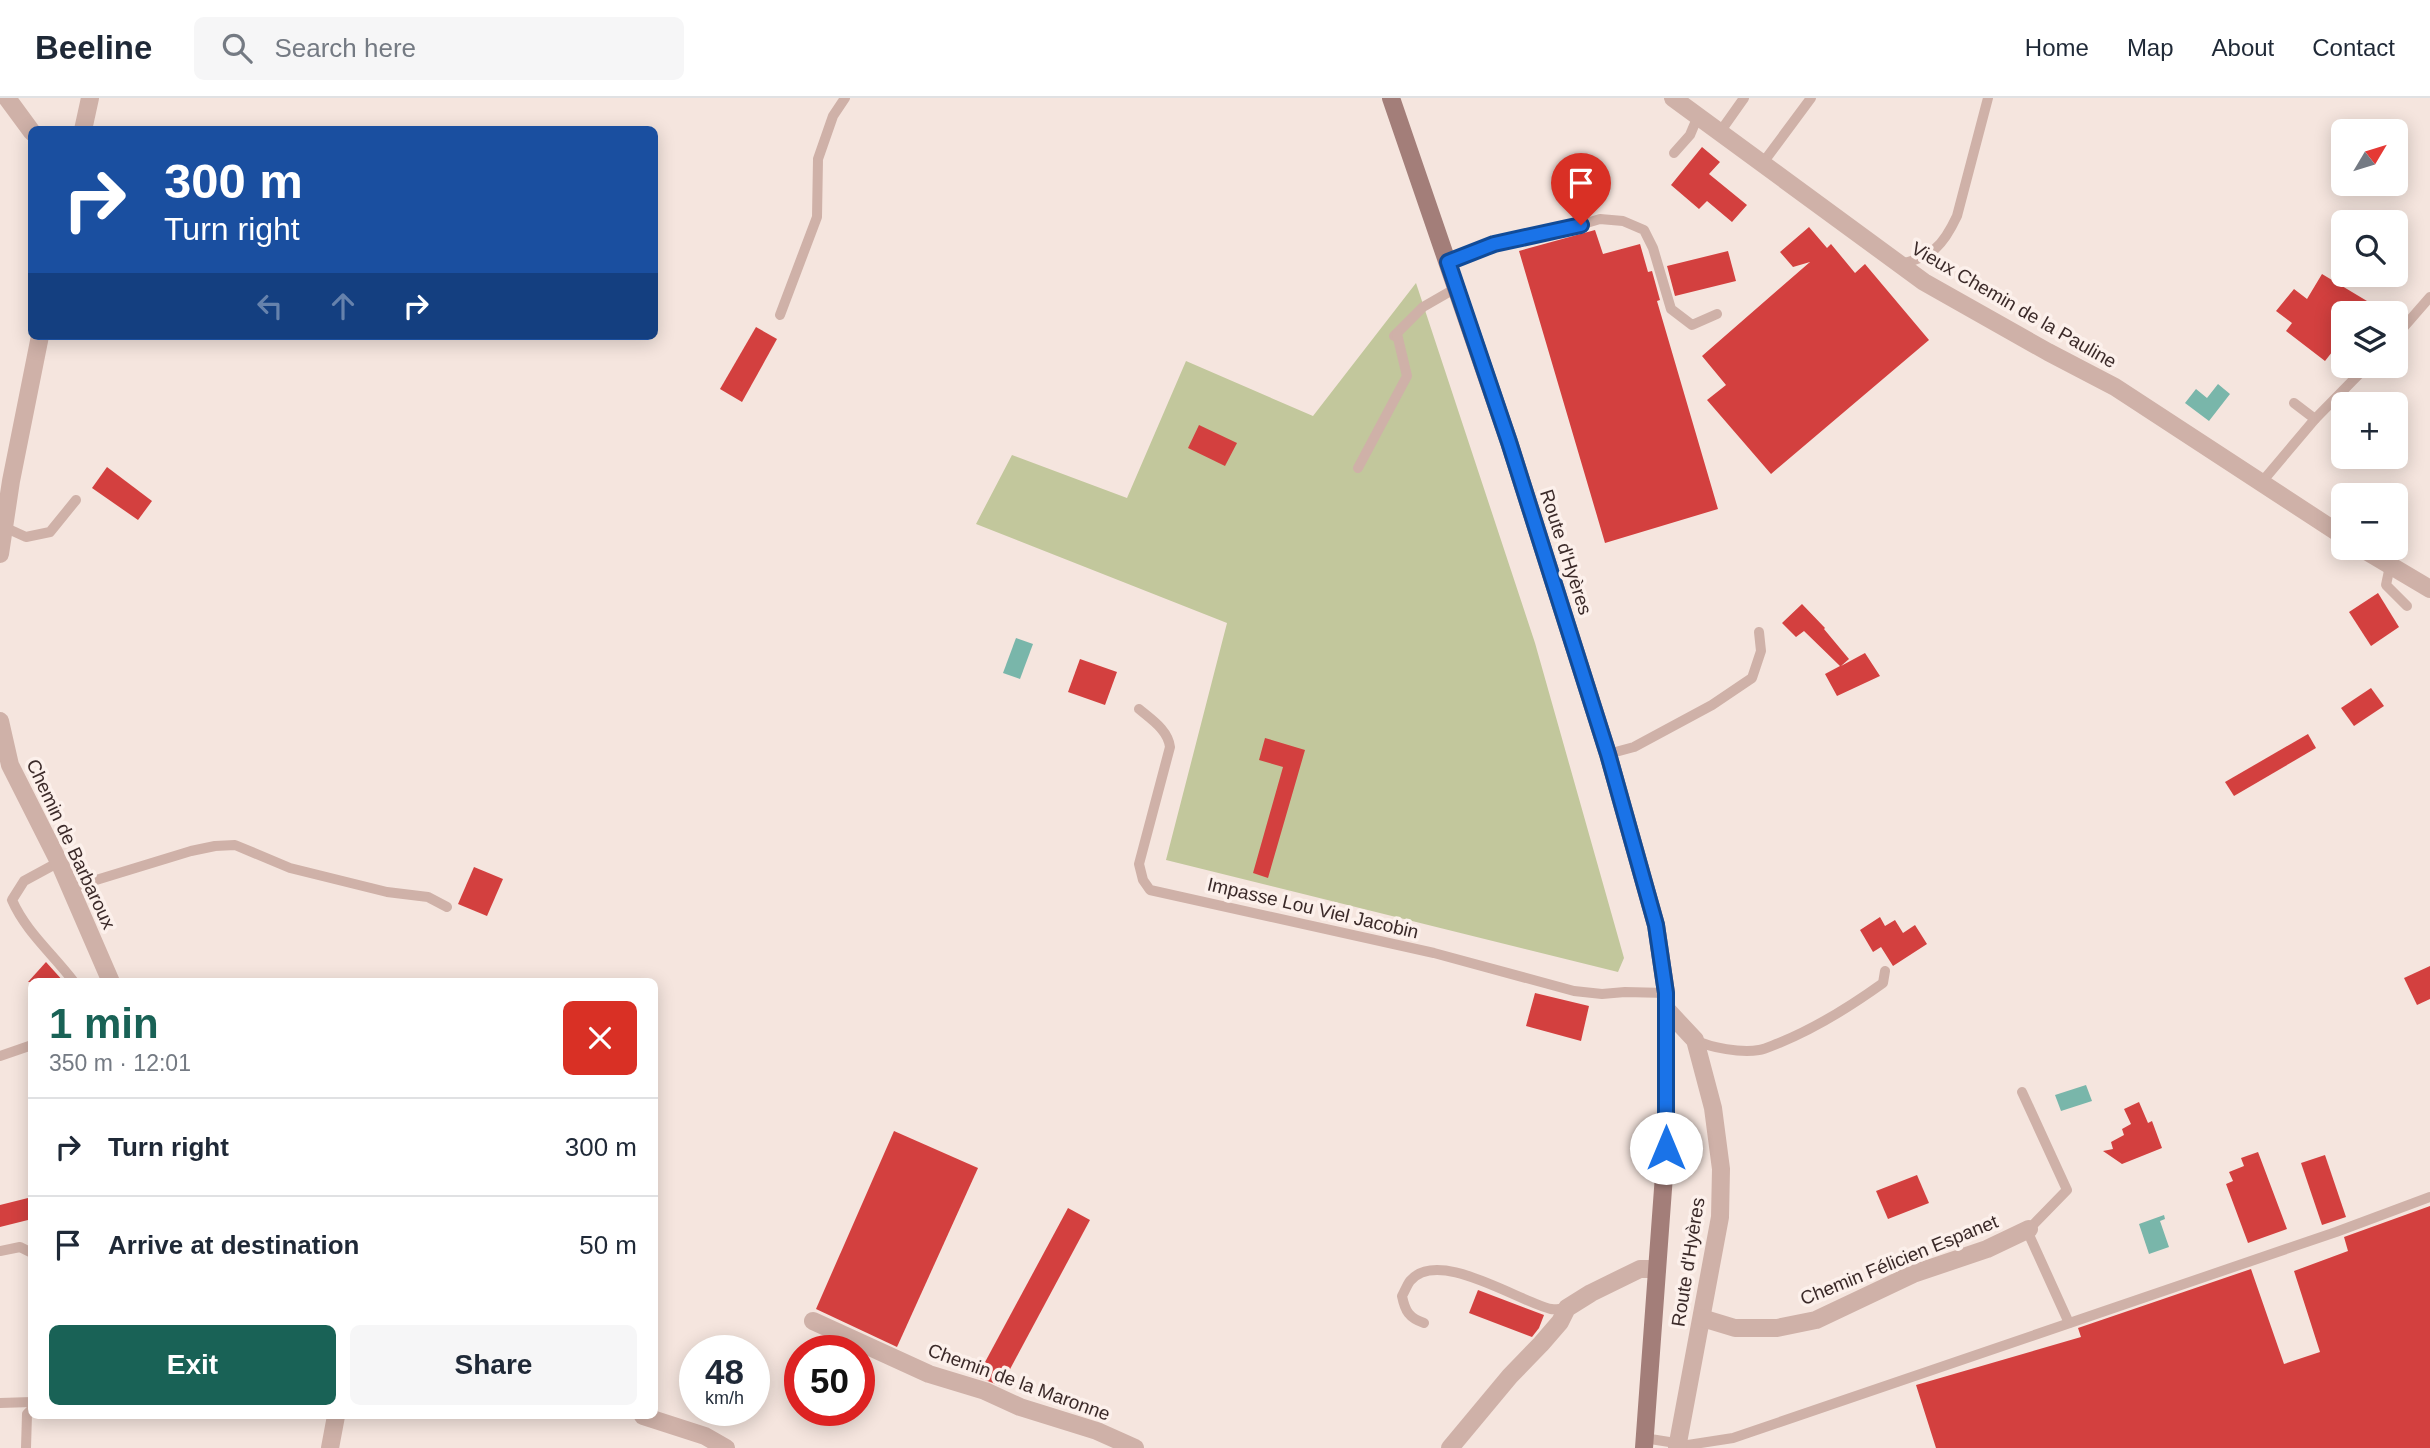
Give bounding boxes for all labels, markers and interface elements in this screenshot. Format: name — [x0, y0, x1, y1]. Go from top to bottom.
search box — [194, 17, 684, 80]
text: Beeline — [35, 29, 152, 66]
icon: search — [218, 29, 256, 67]
text: Search here — [274, 33, 416, 63]
text: Home — [2025, 34, 2089, 61]
text: Map — [2127, 34, 2174, 61]
text: About — [2212, 34, 2274, 61]
text: Contact — [2312, 34, 2395, 61]
north arrow — [2331, 119, 2408, 196]
map controls — [2331, 119, 2408, 560]
pin — [1551, 153, 1611, 225]
icon: right — [49, 154, 140, 245]
text: 300 m — [164, 154, 303, 208]
icon: arrive — [1562, 164, 1600, 202]
button: search — [2331, 210, 2408, 287]
text: Turn right — [164, 211, 300, 247]
street label: Vieux Chemin de la Pauline — [1908, 238, 2120, 372]
icon: left — [251, 287, 289, 325]
icon: ahead — [324, 287, 362, 325]
icon: right — [397, 287, 435, 325]
button: layers — [2331, 301, 2408, 378]
button: + — [2331, 392, 2408, 469]
button: − — [2331, 483, 2408, 560]
street label: Route d'Hyères — [1536, 487, 1596, 617]
street label: Chemin de Barbaroux — [22, 756, 120, 933]
street label: Impasse Lou Viel Jacobin — [1205, 873, 1421, 943]
text: 1 min — [49, 1000, 159, 1047]
button: close — [563, 1001, 637, 1075]
text: 350 m · 12:01 — [49, 1050, 191, 1076]
position arrow — [1629, 1111, 1703, 1185]
icon: right — [49, 1128, 87, 1166]
text: Turn right — [108, 1132, 229, 1162]
text: 300 m — [565, 1132, 637, 1162]
street label: Route d'Hyères — [1667, 1196, 1709, 1328]
street label: Chemin Félicien Espanet — [1797, 1210, 2002, 1309]
icon: arrive — [49, 1226, 87, 1264]
text: Arrive at destination — [108, 1230, 359, 1260]
text: 50 m — [579, 1230, 637, 1260]
button: Exit — [49, 1325, 336, 1405]
button: Share — [350, 1325, 637, 1405]
speed limit sign: 50 — [784, 1335, 875, 1426]
street label: Chemin de la Maronne — [925, 1339, 1113, 1425]
text: 48 — [705, 1352, 744, 1391]
text: km/h — [705, 1388, 744, 1408]

